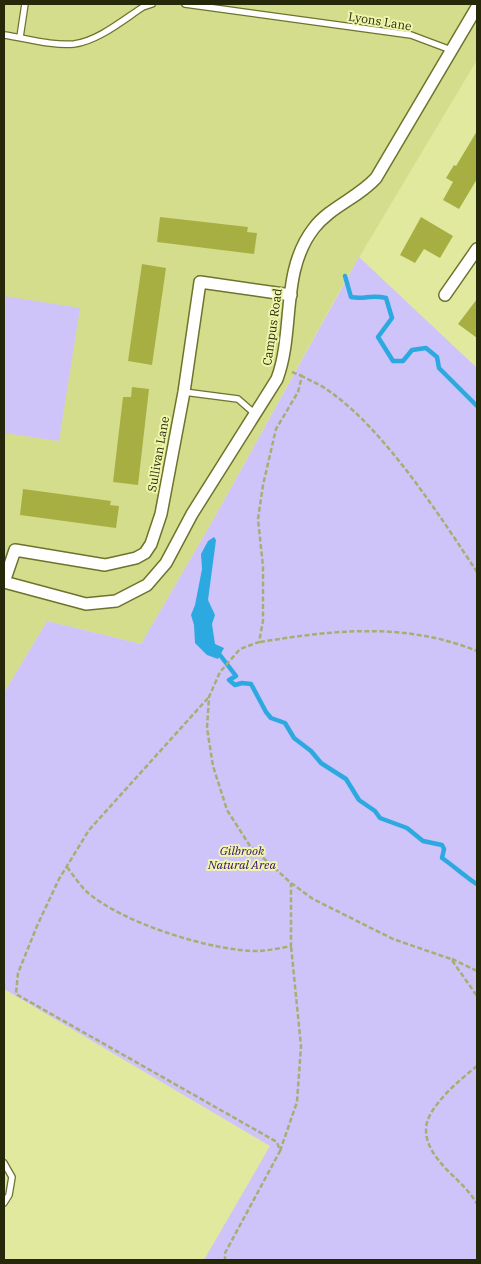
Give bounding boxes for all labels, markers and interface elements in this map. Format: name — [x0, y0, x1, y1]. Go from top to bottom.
street label: Lyons Lane — [347, 9, 413, 33]
street label: Campus Road — [259, 287, 285, 367]
street label: Sullivan Lane — [144, 415, 172, 493]
park label: Gilbrook Natural Area — [207, 843, 276, 872]

